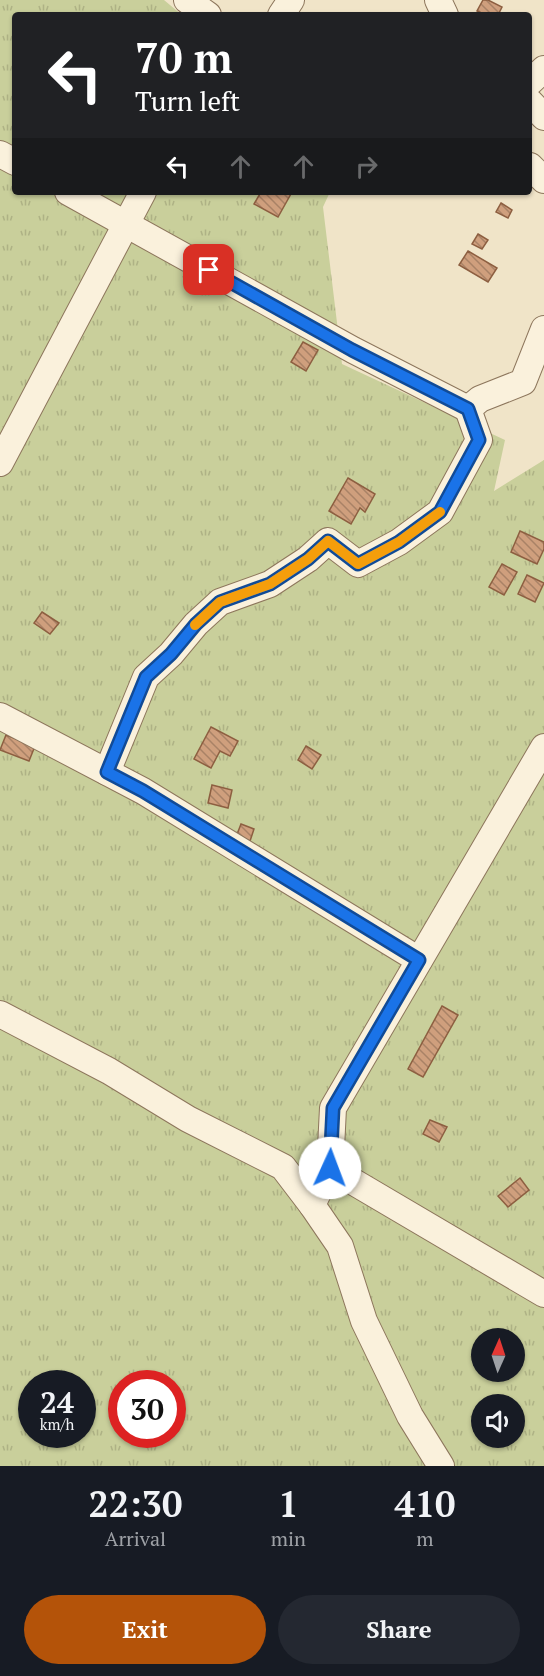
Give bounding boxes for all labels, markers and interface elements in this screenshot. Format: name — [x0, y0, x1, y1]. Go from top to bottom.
text: 70 m — [135, 29, 233, 85]
icon: left — [36, 36, 114, 114]
text: Turn left — [135, 83, 240, 119]
icon: left — [161, 150, 194, 183]
icon: ahead — [224, 150, 257, 183]
icon: ahead — [287, 150, 320, 183]
icon: right — [350, 150, 383, 183]
pin — [183, 244, 234, 295]
icon: arrive — [192, 253, 225, 286]
position arrow — [298, 1136, 362, 1200]
north arrow — [471, 1328, 525, 1382]
map controls — [471, 1328, 525, 1448]
speed limit sign: 30 — [108, 1370, 186, 1448]
text: 24 — [40, 1382, 74, 1422]
button: sound — [471, 1394, 525, 1448]
text: km/h — [40, 1414, 74, 1434]
text: 22:30 — [89, 1480, 182, 1527]
text: 1 — [278, 1480, 299, 1527]
text: 410 — [394, 1480, 455, 1527]
text: Arrival — [105, 1525, 166, 1552]
text: min — [271, 1525, 306, 1552]
text: m — [416, 1525, 434, 1552]
button: Exit — [24, 1595, 266, 1664]
button: Share — [278, 1595, 520, 1664]

